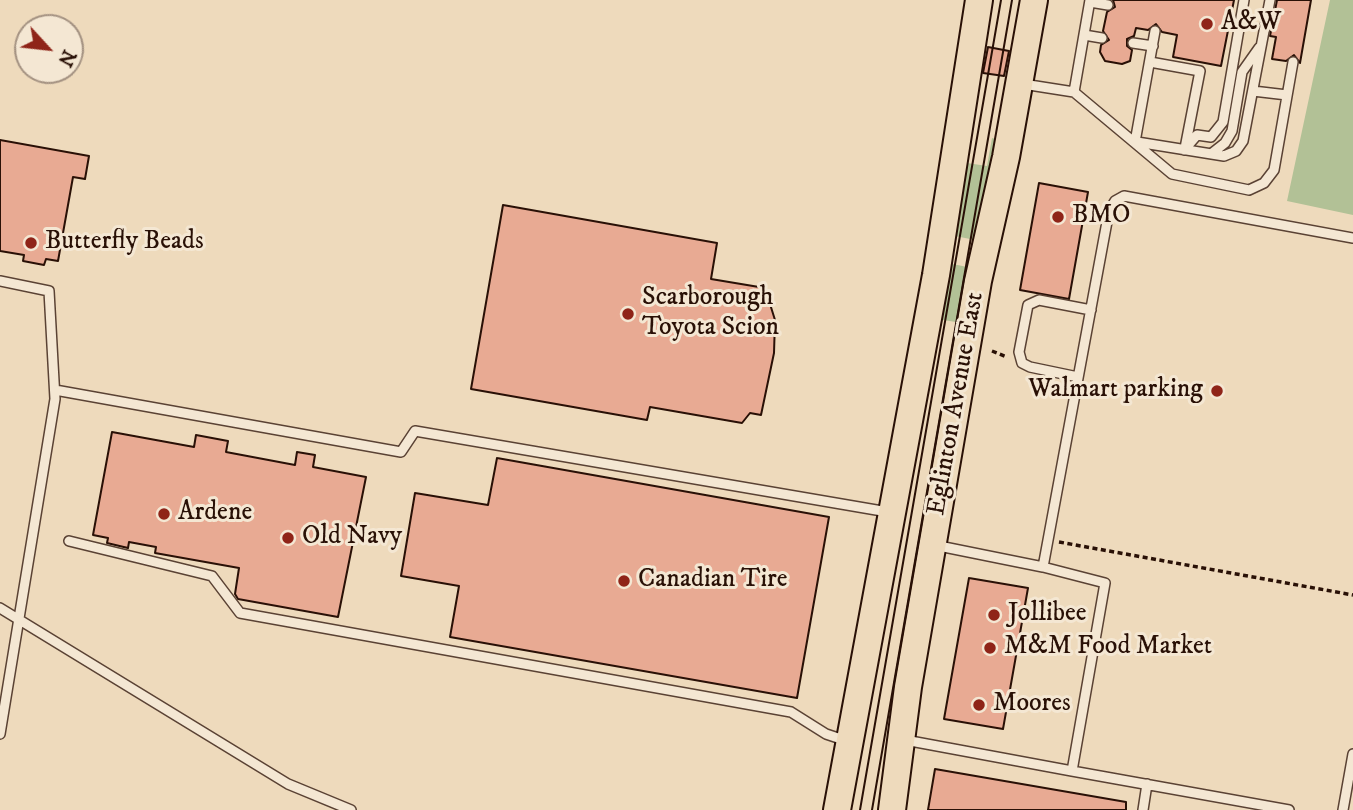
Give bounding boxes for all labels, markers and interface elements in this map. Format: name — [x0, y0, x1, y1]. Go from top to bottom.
place label: A&W — [1221, 8, 1281, 40]
north arrow — [14, 14, 84, 84]
marker: A&W — [1199, 16, 1215, 32]
text: N — [53, 46, 80, 70]
place label: BMO — [1072, 201, 1130, 233]
marker: BMO — [1050, 209, 1066, 225]
place label: Butterfly Beads — [45, 227, 204, 259]
marker: Butterfly Beads — [23, 235, 39, 251]
place label: Scarborough Toyota Scion — [642, 283, 779, 344]
street label: Eglinton Avenue East — [922, 290, 992, 518]
marker: Scarborough Toyota Scion — [620, 306, 636, 322]
place label: Walmart parking — [1028, 375, 1203, 407]
marker: Walmart parking — [1209, 383, 1225, 399]
place label: Ardene — [178, 498, 252, 530]
marker: Ardene — [156, 506, 172, 522]
place label: Old Navy — [302, 522, 402, 554]
marker: Old Navy — [280, 530, 296, 546]
place label: Canadian Tire — [638, 565, 788, 597]
marker: Canadian Tire — [616, 573, 632, 589]
place label: Jollibee — [1008, 599, 1086, 631]
marker: Jollibee — [986, 607, 1002, 623]
place label: M&M Food Market — [1004, 632, 1212, 664]
marker: M&M Food Market — [982, 640, 998, 656]
place label: Moores — [993, 689, 1071, 721]
marker: Moores — [971, 697, 987, 713]

